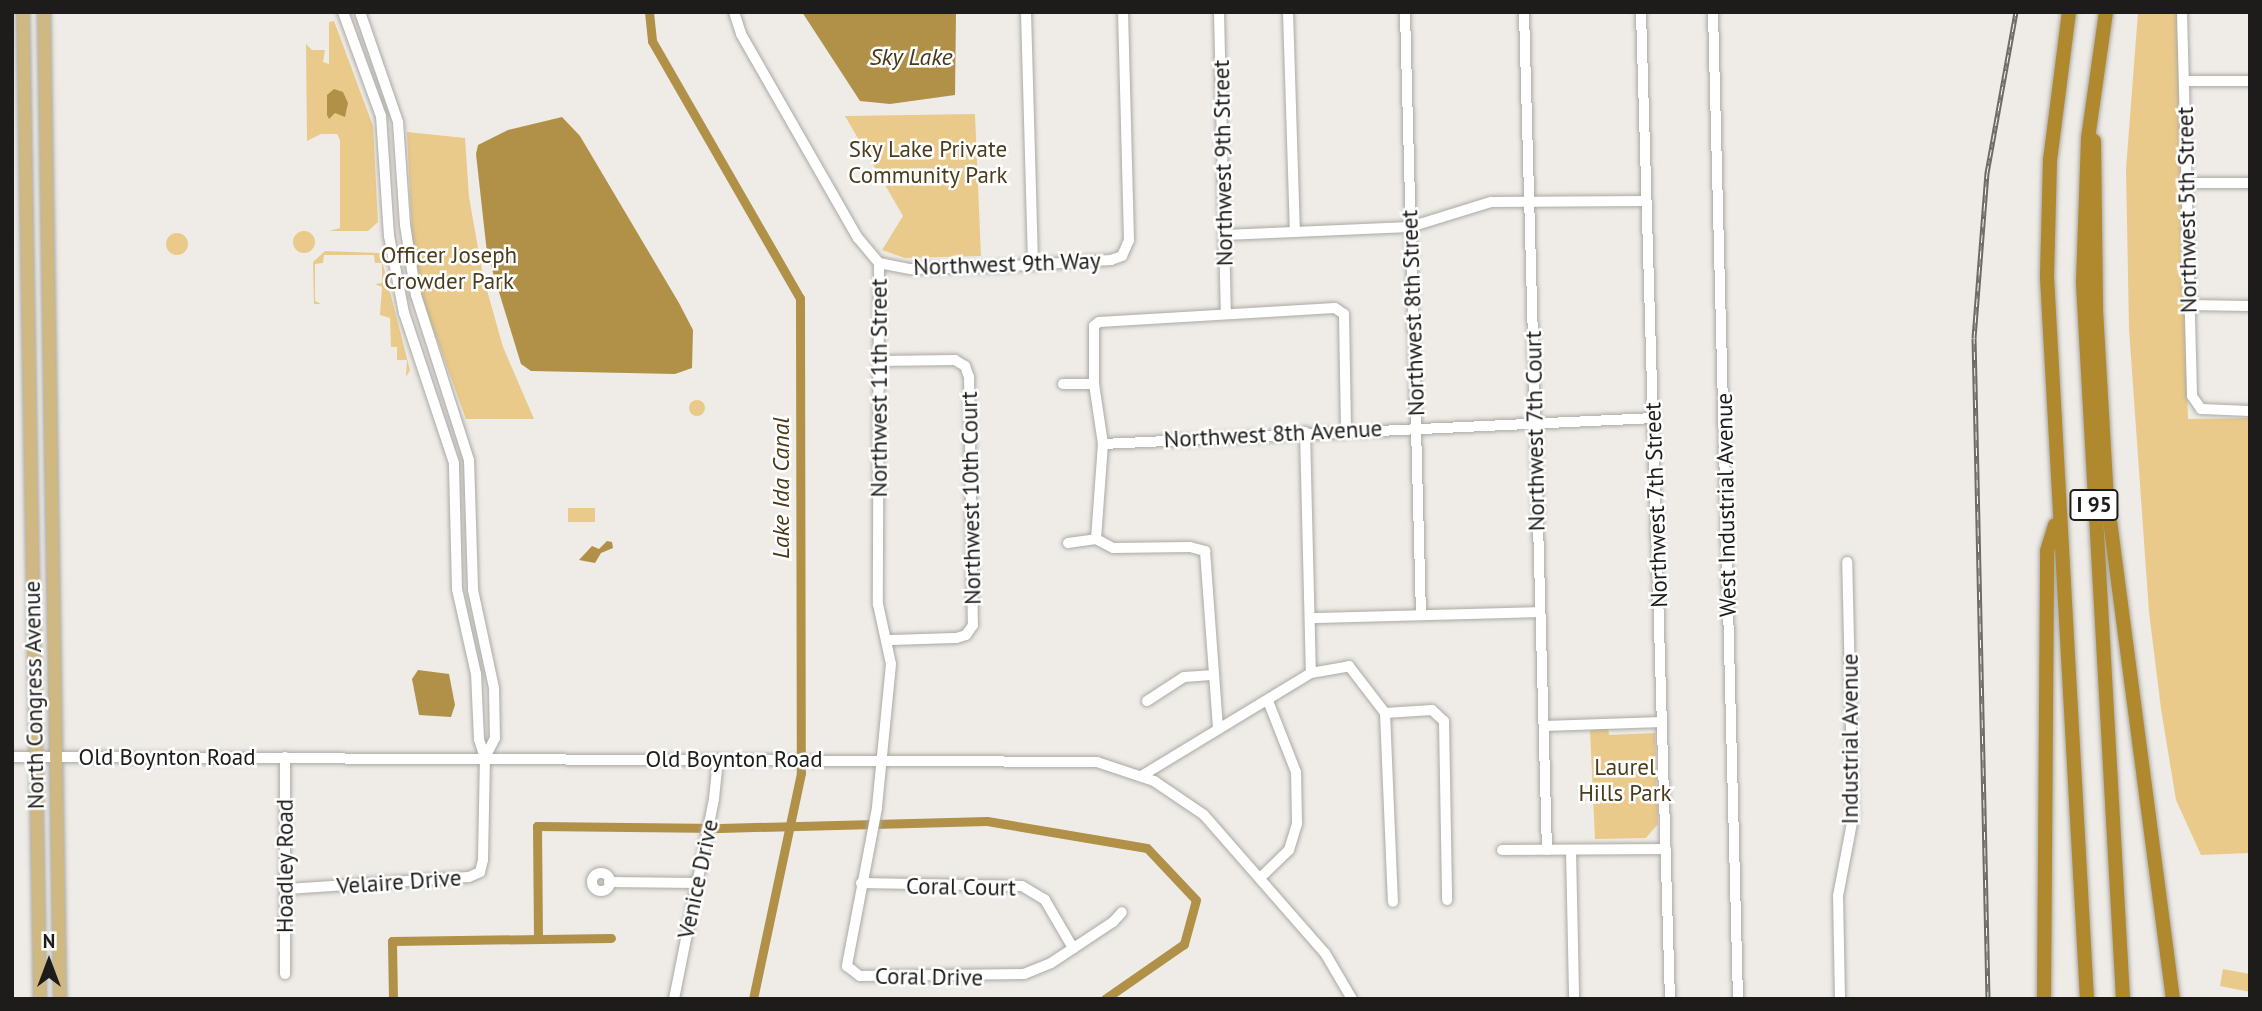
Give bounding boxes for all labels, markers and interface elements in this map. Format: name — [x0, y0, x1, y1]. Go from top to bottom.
water label: Sky Lake — [869, 43, 953, 71]
street label: Northwest 9th Street — [1207, 60, 1239, 266]
street label: Northwest 5th Street — [2171, 107, 2203, 313]
park label: Sky Lake Private Community Park — [848, 135, 1008, 189]
street label: Northwest 8th Street — [1396, 209, 1430, 417]
park label: Officer Joseph Crowder Park — [381, 241, 517, 295]
street label: Northwest 9th Way — [913, 247, 1101, 281]
street label: Northwest 11th Street — [865, 279, 893, 497]
street label: Northwest 7th Court — [1519, 331, 1551, 531]
street label: Northwest 10th Court — [955, 391, 987, 605]
street label: West Industrial Avenue — [1710, 392, 1742, 618]
street label: Northwest 7th Street — [1639, 402, 1673, 608]
street label: Northwest 8th Avenue — [1163, 414, 1383, 454]
water label: Lake Ida Canal — [767, 417, 795, 559]
road number: I 95 — [2068, 488, 2120, 522]
street label: North Congress Avenue — [18, 580, 50, 810]
street label: Industrial Avenue — [1836, 653, 1864, 825]
street label: Old Boynton Road — [78, 743, 256, 771]
street label: Old Boynton Road — [645, 745, 823, 773]
park label: Laurel Hills Park — [1578, 753, 1672, 807]
street label: Hoadley Road — [271, 798, 299, 934]
street label: Venice Drive — [672, 817, 724, 941]
street label: Velaire Drive — [336, 864, 462, 900]
street label: Coral Court — [906, 872, 1016, 902]
north arrow — [14, 927, 84, 997]
text: N — [43, 929, 55, 953]
street label: Coral Drive — [875, 962, 983, 992]

